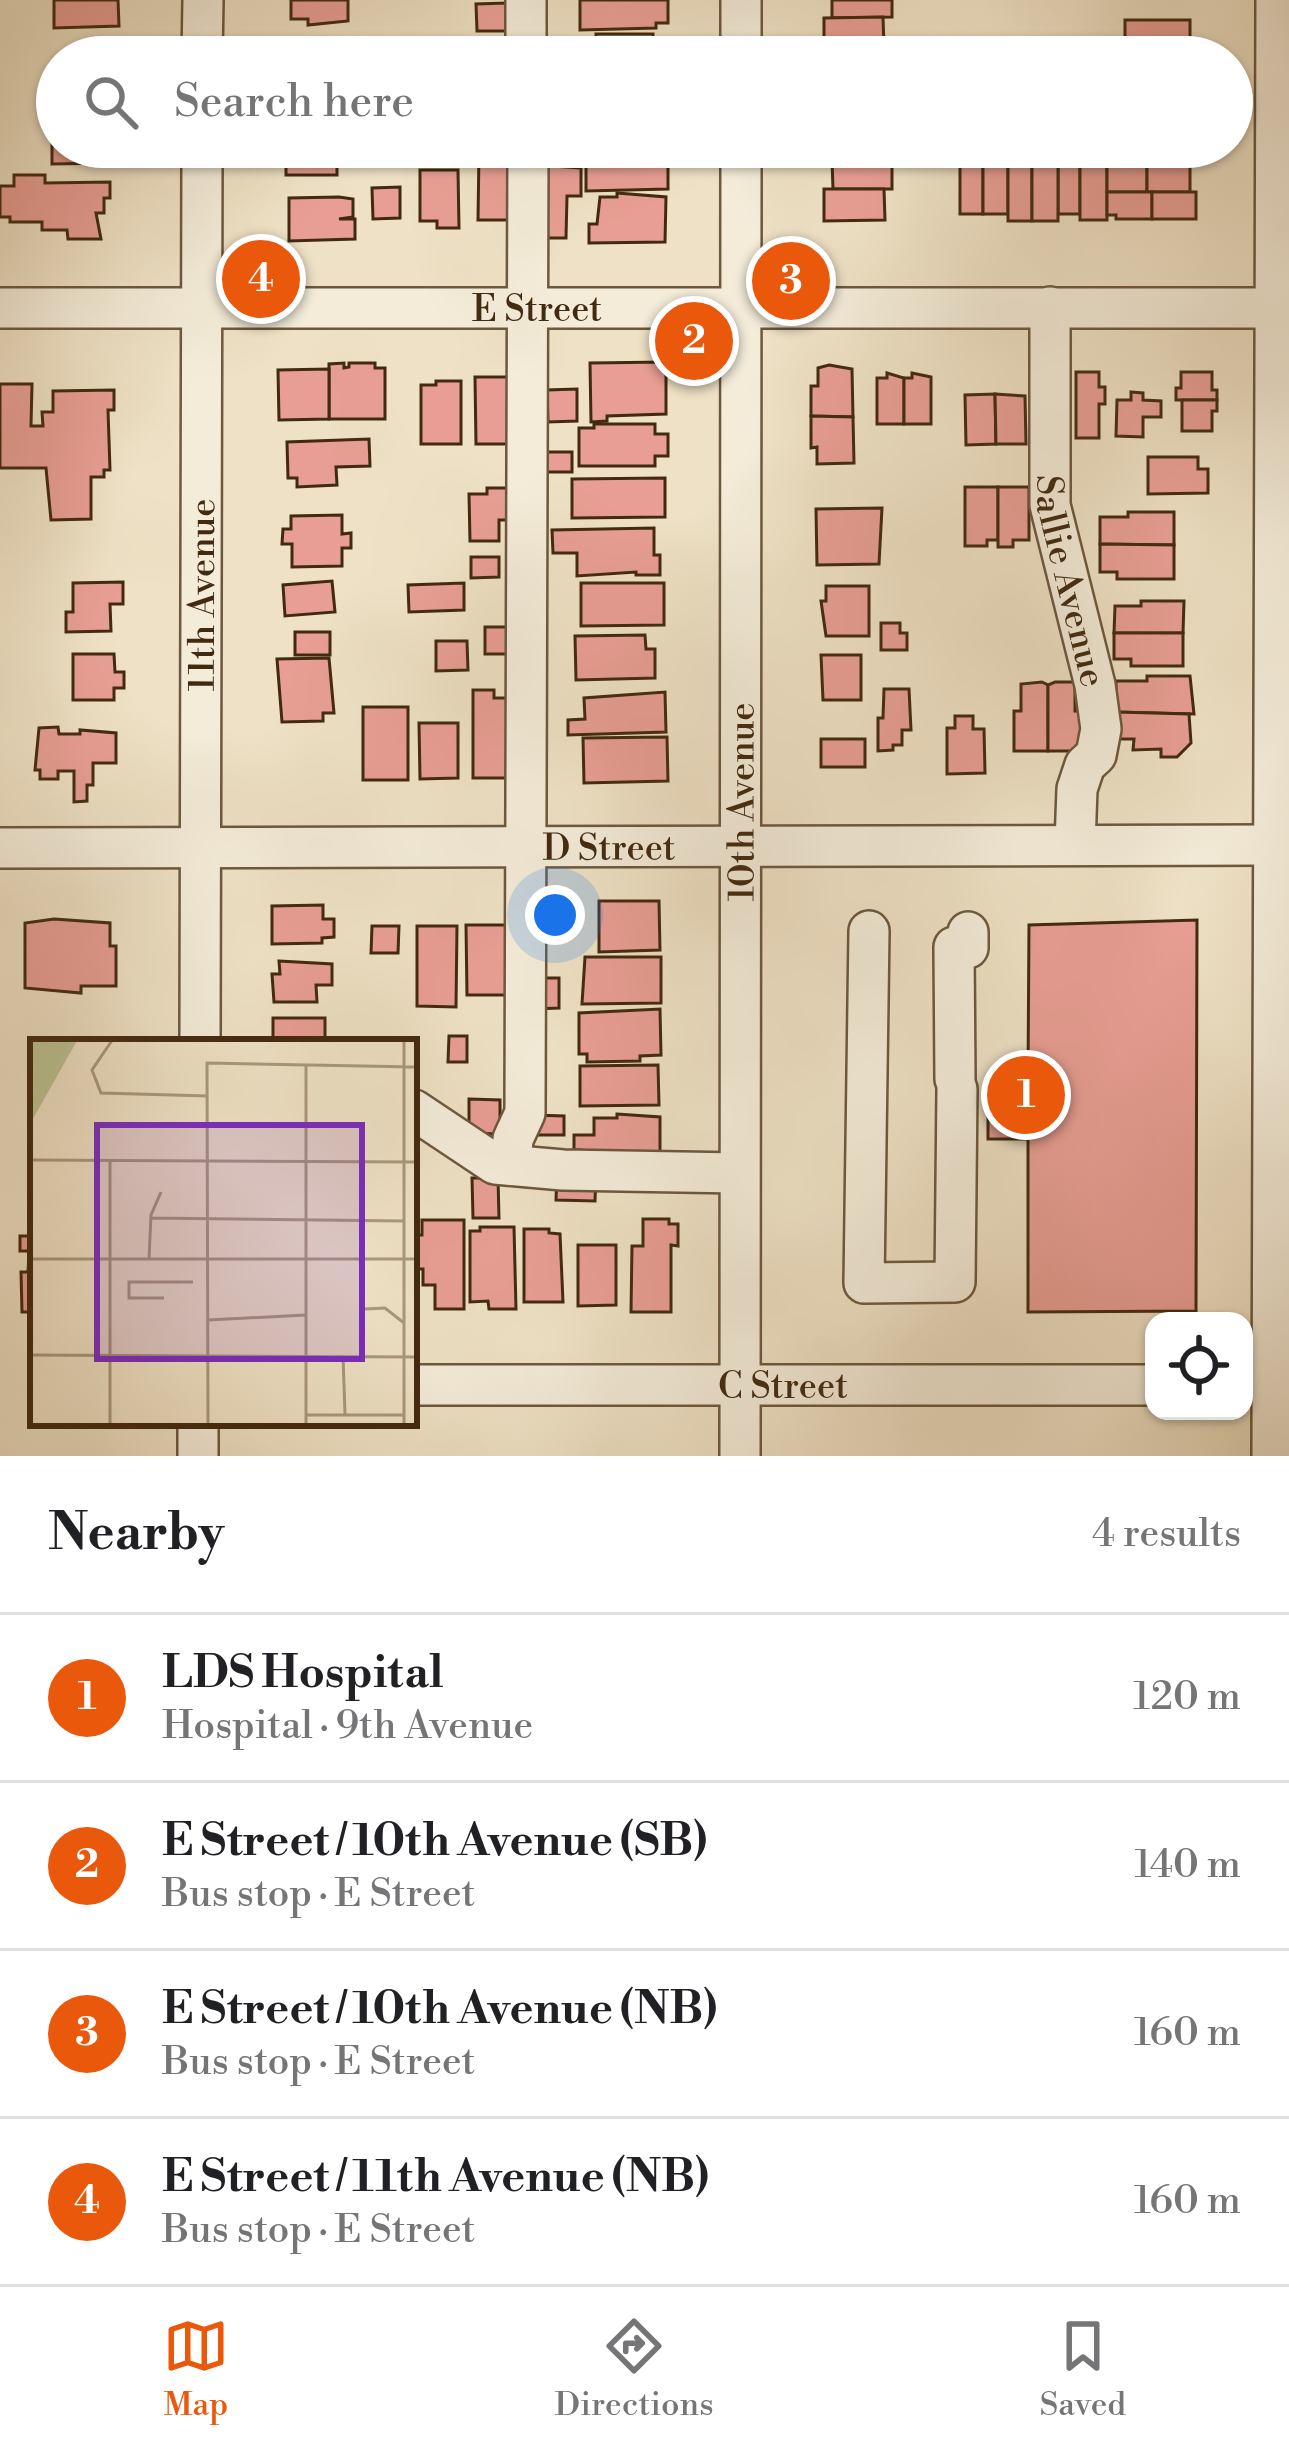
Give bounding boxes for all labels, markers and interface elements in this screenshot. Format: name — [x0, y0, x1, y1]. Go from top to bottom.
search box — [36, 36, 1253, 168]
icon: search — [78, 69, 144, 135]
text: Search here — [174, 74, 414, 131]
pin: 4 — [222, 234, 300, 324]
pin: 3 — [752, 236, 830, 326]
street label: E Street — [472, 288, 602, 333]
pin: 2 — [655, 296, 733, 386]
street label: Sallie Avenue — [1025, 475, 1115, 692]
street label: 11th Avenue — [181, 498, 226, 692]
street label: 10th Avenue — [720, 702, 766, 902]
street label: D Street — [542, 826, 676, 872]
your location — [525, 885, 585, 945]
inset map — [30, 1039, 417, 1426]
pin: 1 — [987, 1050, 1065, 1140]
map controls — [1145, 1312, 1253, 1420]
button: locate — [1145, 1312, 1253, 1420]
street label: C Street — [718, 1365, 848, 1410]
text: Nearby — [48, 1502, 224, 1566]
text: 4 results — [1092, 1510, 1241, 1559]
text: LDS Hospital — [162, 1645, 444, 1702]
text: 1 — [78, 1673, 96, 1722]
text: 120 m — [1133, 1673, 1241, 1722]
text: Hospital · 9th Avenue — [162, 1702, 533, 1751]
text: E Street / 10th Avenue (SB) — [162, 1813, 707, 1870]
text: 2 — [75, 1841, 99, 1890]
text: 140 m — [1134, 1841, 1241, 1890]
text: Bus stop · E Street — [162, 1870, 475, 1919]
text: E Street / 10th Avenue (NB) — [162, 1981, 717, 2038]
text: 3 — [75, 2009, 99, 2058]
text: 160 m — [1134, 2009, 1241, 2058]
text: Bus stop · E Street — [162, 2038, 475, 2087]
text: E Street / 11th Avenue (NB) — [162, 2149, 709, 2206]
text: 4 — [74, 2177, 100, 2226]
text: 160 m — [1134, 2177, 1241, 2226]
text: Bus stop · E Street — [162, 2206, 475, 2255]
tab: Map — [163, 2313, 229, 2426]
tab: Directions — [555, 2313, 714, 2426]
tab: Saved — [1039, 2313, 1126, 2426]

